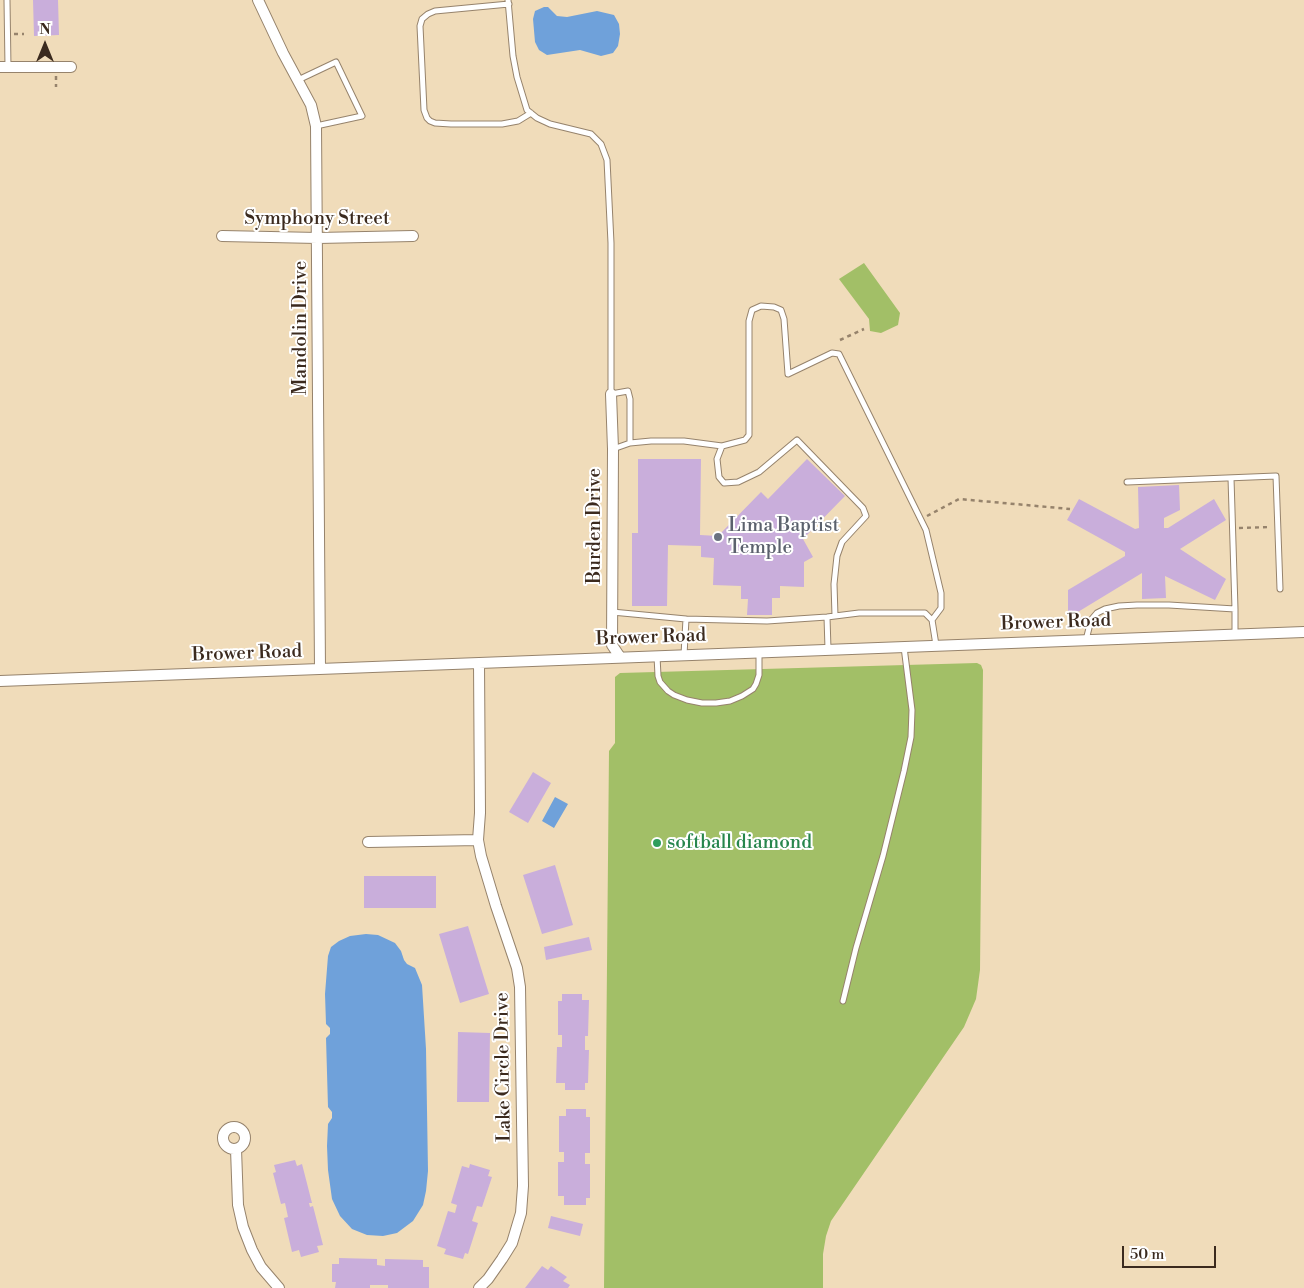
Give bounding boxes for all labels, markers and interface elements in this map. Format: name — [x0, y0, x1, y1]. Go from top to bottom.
north arrow — [20, 20, 70, 70]
text: N — [39, 21, 51, 39]
street label: Symphony Street — [244, 208, 390, 230]
street label: Mandolin Drive — [290, 261, 312, 395]
street label: Burden Drive — [584, 468, 606, 584]
place label: Lima Baptist Temple — [728, 515, 839, 559]
marker: Lima Baptist Temple — [712, 531, 724, 543]
street label: Brower Road — [1000, 610, 1112, 636]
street label: Brower Road — [595, 625, 707, 651]
street label: Brower Road — [191, 641, 303, 667]
place label: softball diamond — [667, 832, 812, 854]
marker: softball diamond — [651, 837, 663, 849]
street label: Lake Circle Drive — [491, 992, 517, 1142]
scale bar — [1124, 1236, 1218, 1268]
text: 50 m — [1130, 1245, 1164, 1264]

